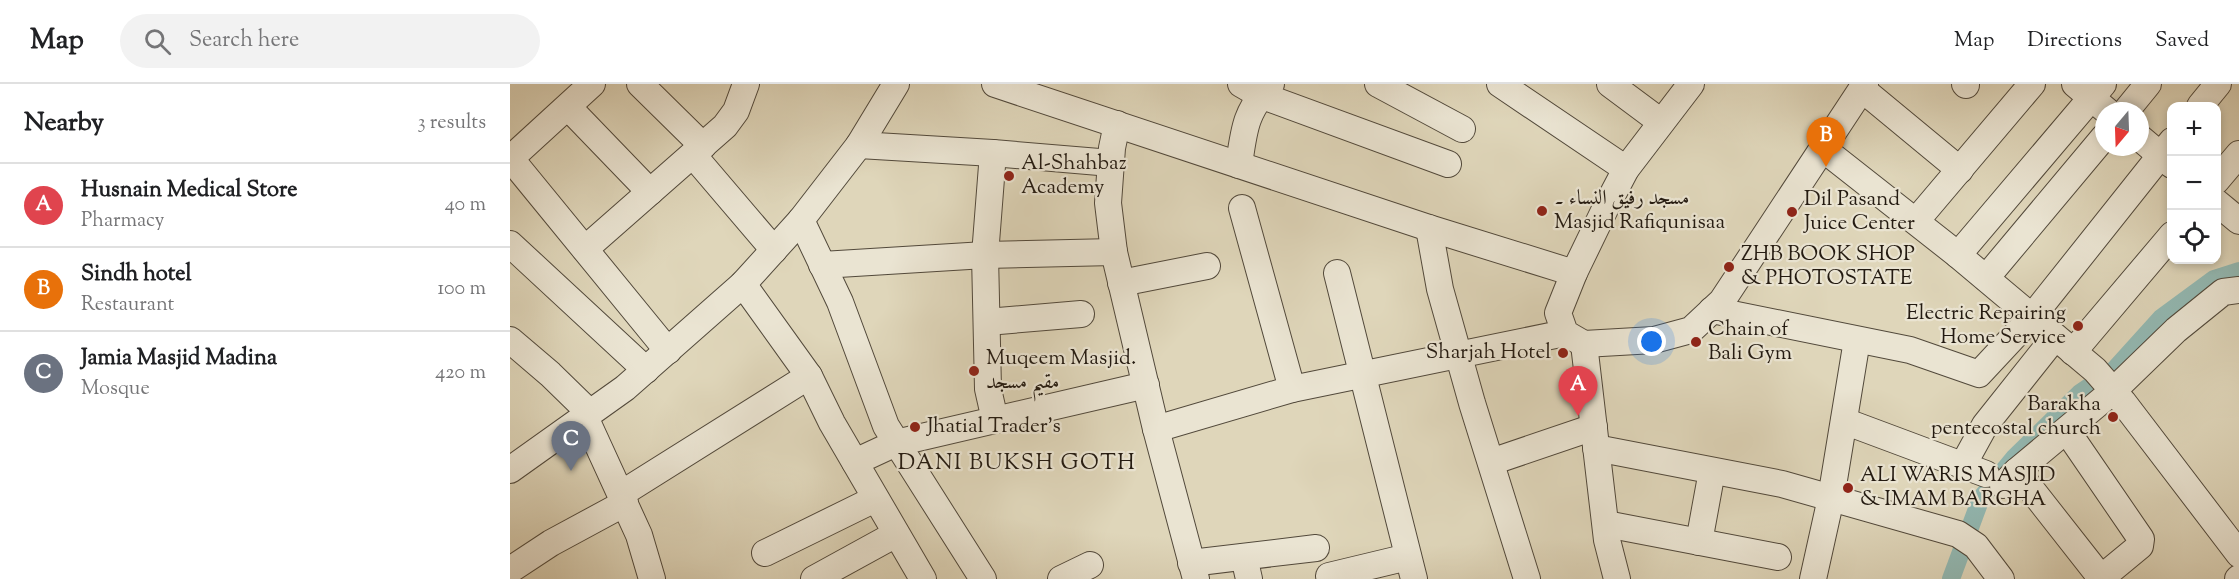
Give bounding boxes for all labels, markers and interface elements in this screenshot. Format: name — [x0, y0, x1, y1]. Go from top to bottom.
search box — [120, 14, 540, 68]
text: Map — [30, 21, 84, 61]
icon: search — [141, 25, 174, 58]
text: Search here — [189, 25, 299, 57]
text: Map — [1954, 26, 1994, 56]
text: Directions — [2027, 26, 2122, 56]
text: Saved — [2155, 26, 2209, 56]
north arrow — [2095, 102, 2149, 156]
map controls — [2167, 102, 2221, 264]
button: + — [2167, 102, 2221, 156]
text: Nearby — [24, 105, 104, 142]
text: 3 results — [417, 109, 486, 138]
pin: B — [1806, 118, 1846, 167]
place label: Al-Shahbaz Academy — [1021, 149, 1127, 203]
button: − — [2167, 156, 2221, 210]
marker: Al-Shahbaz Academy — [1002, 169, 1016, 183]
text: Husnain Medical Store — [81, 175, 298, 207]
place label: مسجد رفیق النساء ۔ Masjid Rafiqunisaa — [1554, 184, 1725, 238]
place label: Dil Pasand Juice Center — [1803, 185, 1915, 239]
text: A — [35, 191, 52, 220]
text: 40 m — [445, 191, 486, 220]
marker: مسجد رفیق النساء ۔ Masjid Rafiqunisaa — [1535, 204, 1549, 218]
marker: Dil Pasand Juice Center — [1785, 205, 1799, 219]
text: Pharmacy — [81, 207, 164, 236]
button: locate — [2167, 210, 2221, 264]
place label: ZHB BOOK SHOP & PHOTOSTATE — [1741, 240, 1915, 294]
text: Sindh hotel — [81, 259, 192, 291]
marker: ZHB BOOK SHOP & PHOTOSTATE — [1722, 260, 1736, 274]
text: B — [37, 275, 50, 304]
text: 100 m — [437, 275, 486, 304]
text: Restaurant — [81, 291, 174, 320]
place label: Electric Repairing Home Service — [1906, 299, 2066, 353]
place label: Chain of Bali Gym — [1708, 315, 1792, 369]
marker: Electric Repairing Home Service — [2071, 319, 2085, 333]
your location — [1637, 327, 1666, 356]
marker: Chain of Bali Gym — [1689, 335, 1703, 349]
place label: Sharjah Hotel — [1426, 338, 1551, 368]
text: Jamia Masjid Madina — [81, 343, 277, 375]
place label: Muqeem Masjid. مقیم مسجد — [986, 344, 1136, 402]
marker: Sharjah Hotel — [1556, 346, 1570, 360]
text: C — [35, 359, 52, 388]
text: 420 m — [435, 359, 486, 388]
marker: Muqeem Masjid. مقیم مسجد — [967, 364, 981, 378]
pin: A — [1558, 366, 1598, 416]
text: Mosque — [81, 375, 150, 404]
place label: Barakha pentecostal church — [1931, 390, 2101, 444]
marker: Barakha pentecostal church — [2106, 410, 2120, 424]
place label: Jhatial Trader's — [926, 412, 1061, 442]
marker: Jhatial Trader's — [908, 420, 922, 434]
pin: C — [552, 422, 590, 471]
district label: DANI BUKSH GOTH — [898, 448, 1136, 480]
place label: ALI WARIS MASJID & IMAM BARGHA — [1860, 461, 2055, 515]
marker: ALI WARIS MASJID & IMAM BARGHA — [1841, 481, 1855, 495]

